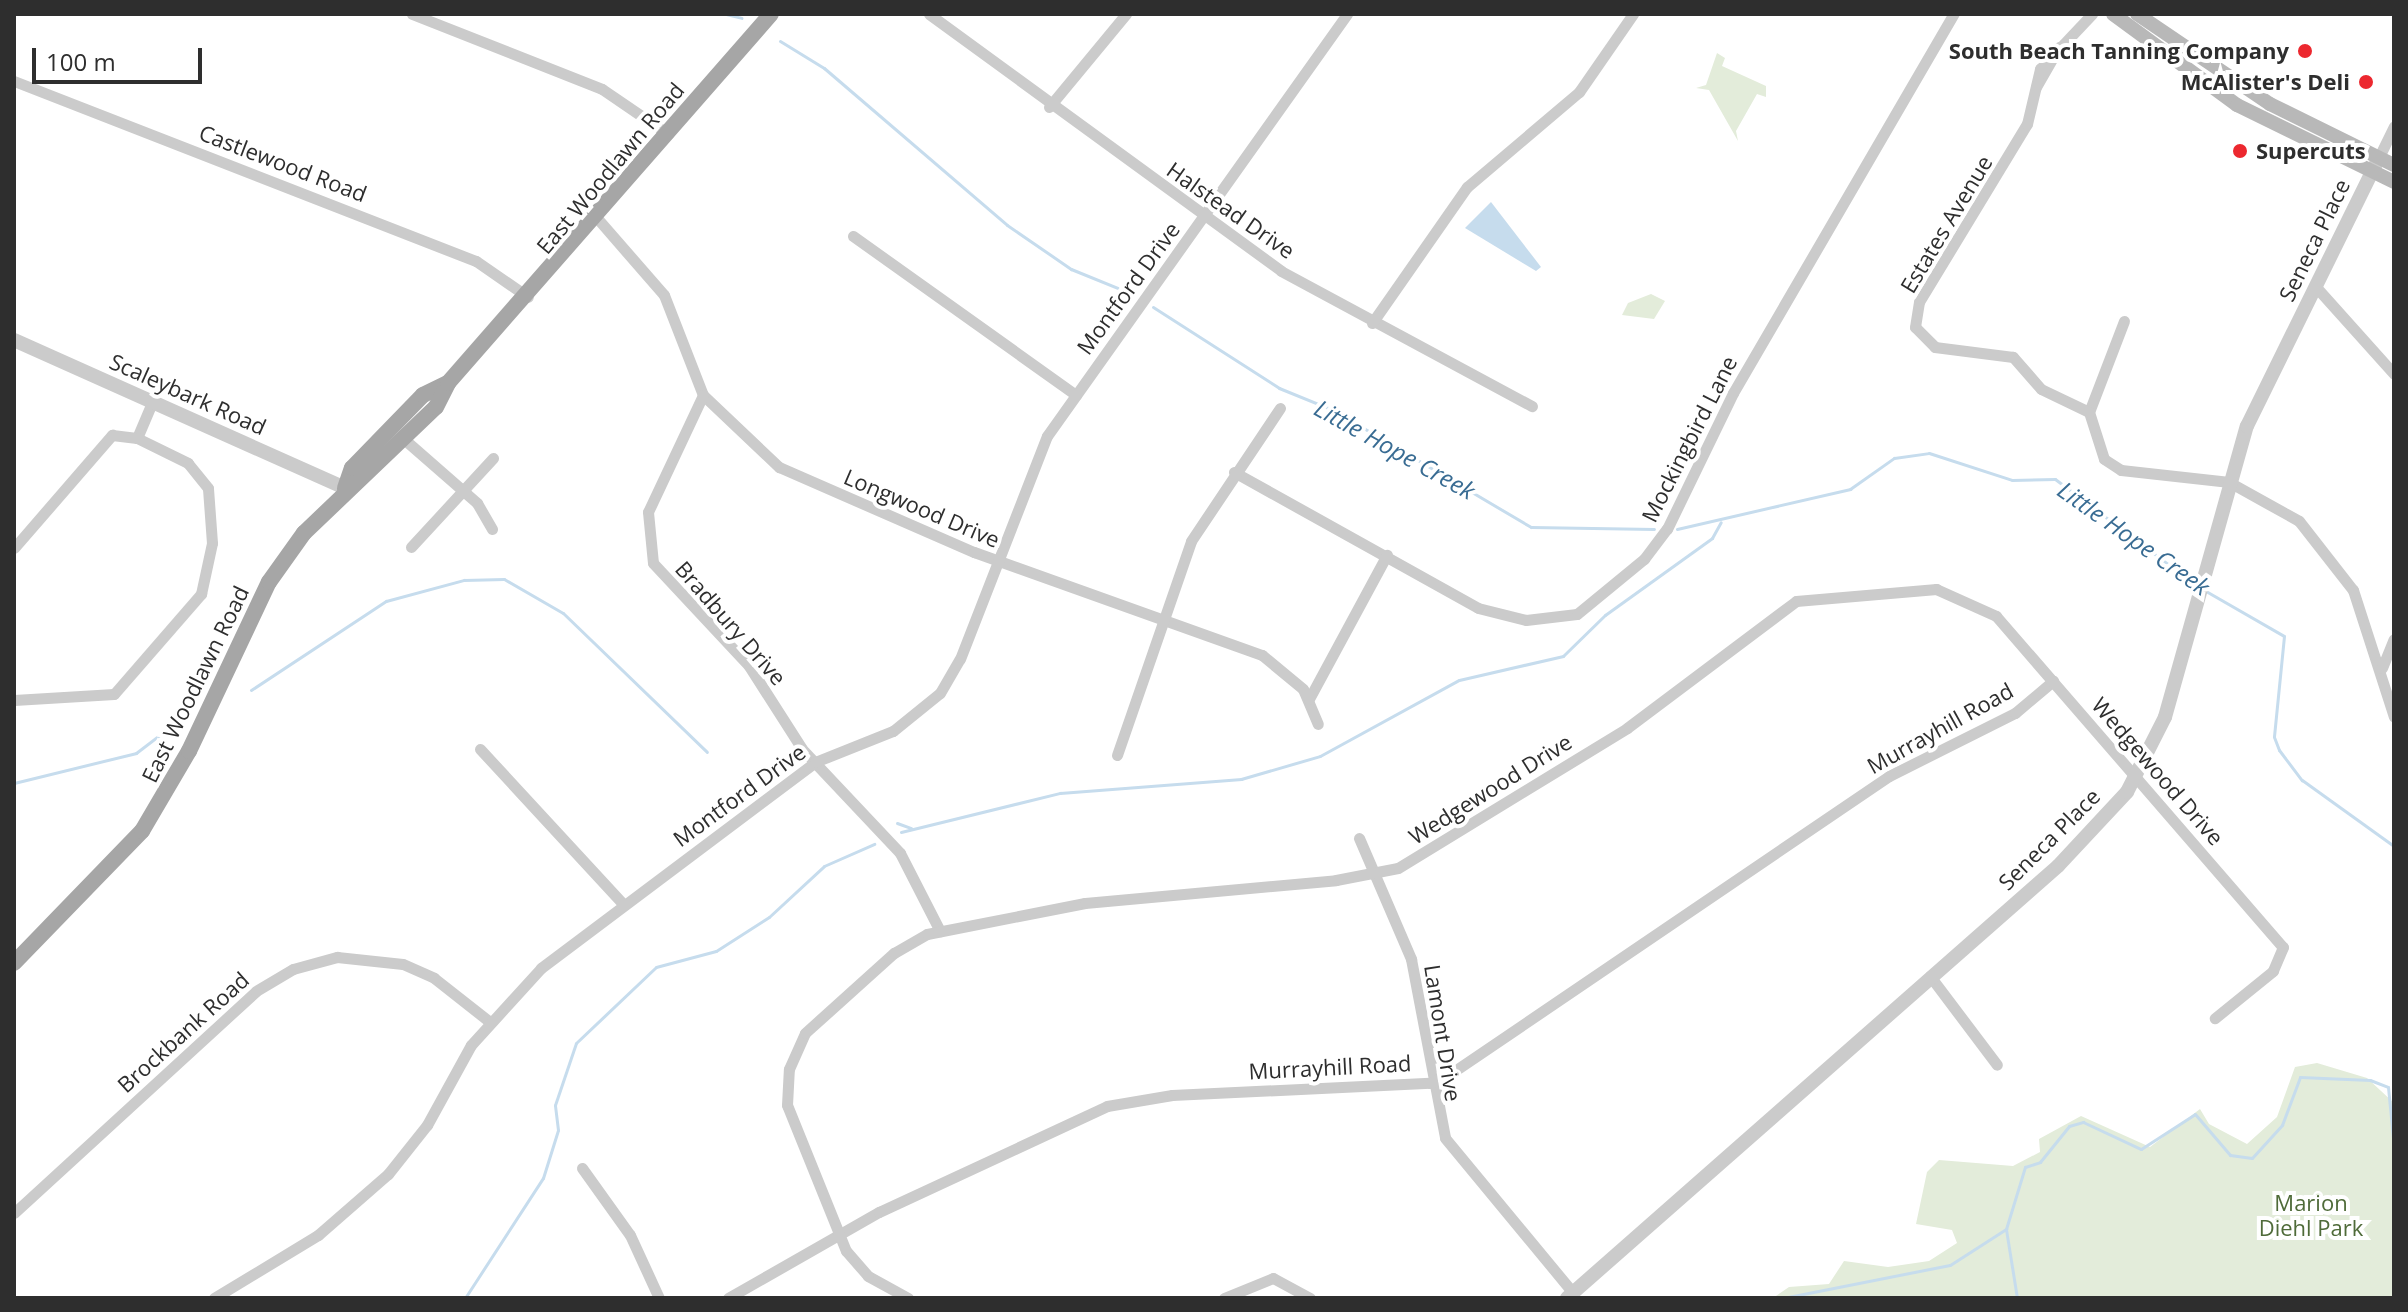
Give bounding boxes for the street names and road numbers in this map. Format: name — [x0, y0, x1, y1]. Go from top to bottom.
street label: East Woodlawn Road — [531, 77, 689, 259]
street label: Castlewood Road — [195, 119, 371, 207]
street label: Estates Avenue — [1895, 150, 1997, 298]
street label: Halstead Drive — [1162, 156, 1300, 264]
street label: Seneca Place — [2273, 175, 2355, 305]
street label: Montford Drive — [1071, 217, 1185, 359]
street label: Scaleybark Road — [106, 348, 270, 440]
street label: Mockingbird Lane — [1636, 352, 1742, 526]
street label: Longwood Drive — [840, 463, 1004, 553]
street label: Bradbury Drive — [670, 556, 792, 690]
street label: East Woodlawn Road — [136, 581, 254, 787]
street label: Murrayhill Road — [1862, 677, 2018, 779]
street label: Wedgewood Drive — [2087, 692, 2229, 850]
street label: Wedgewood Drive — [1404, 728, 1576, 850]
street label: Montford Drive — [668, 738, 810, 852]
street label: Seneca Place — [1993, 783, 2105, 895]
street label: Lamont Drive — [1419, 963, 1467, 1103]
street label: Brockbank Road — [112, 966, 254, 1098]
street label: Murrayhill Road — [1248, 1050, 1412, 1084]

